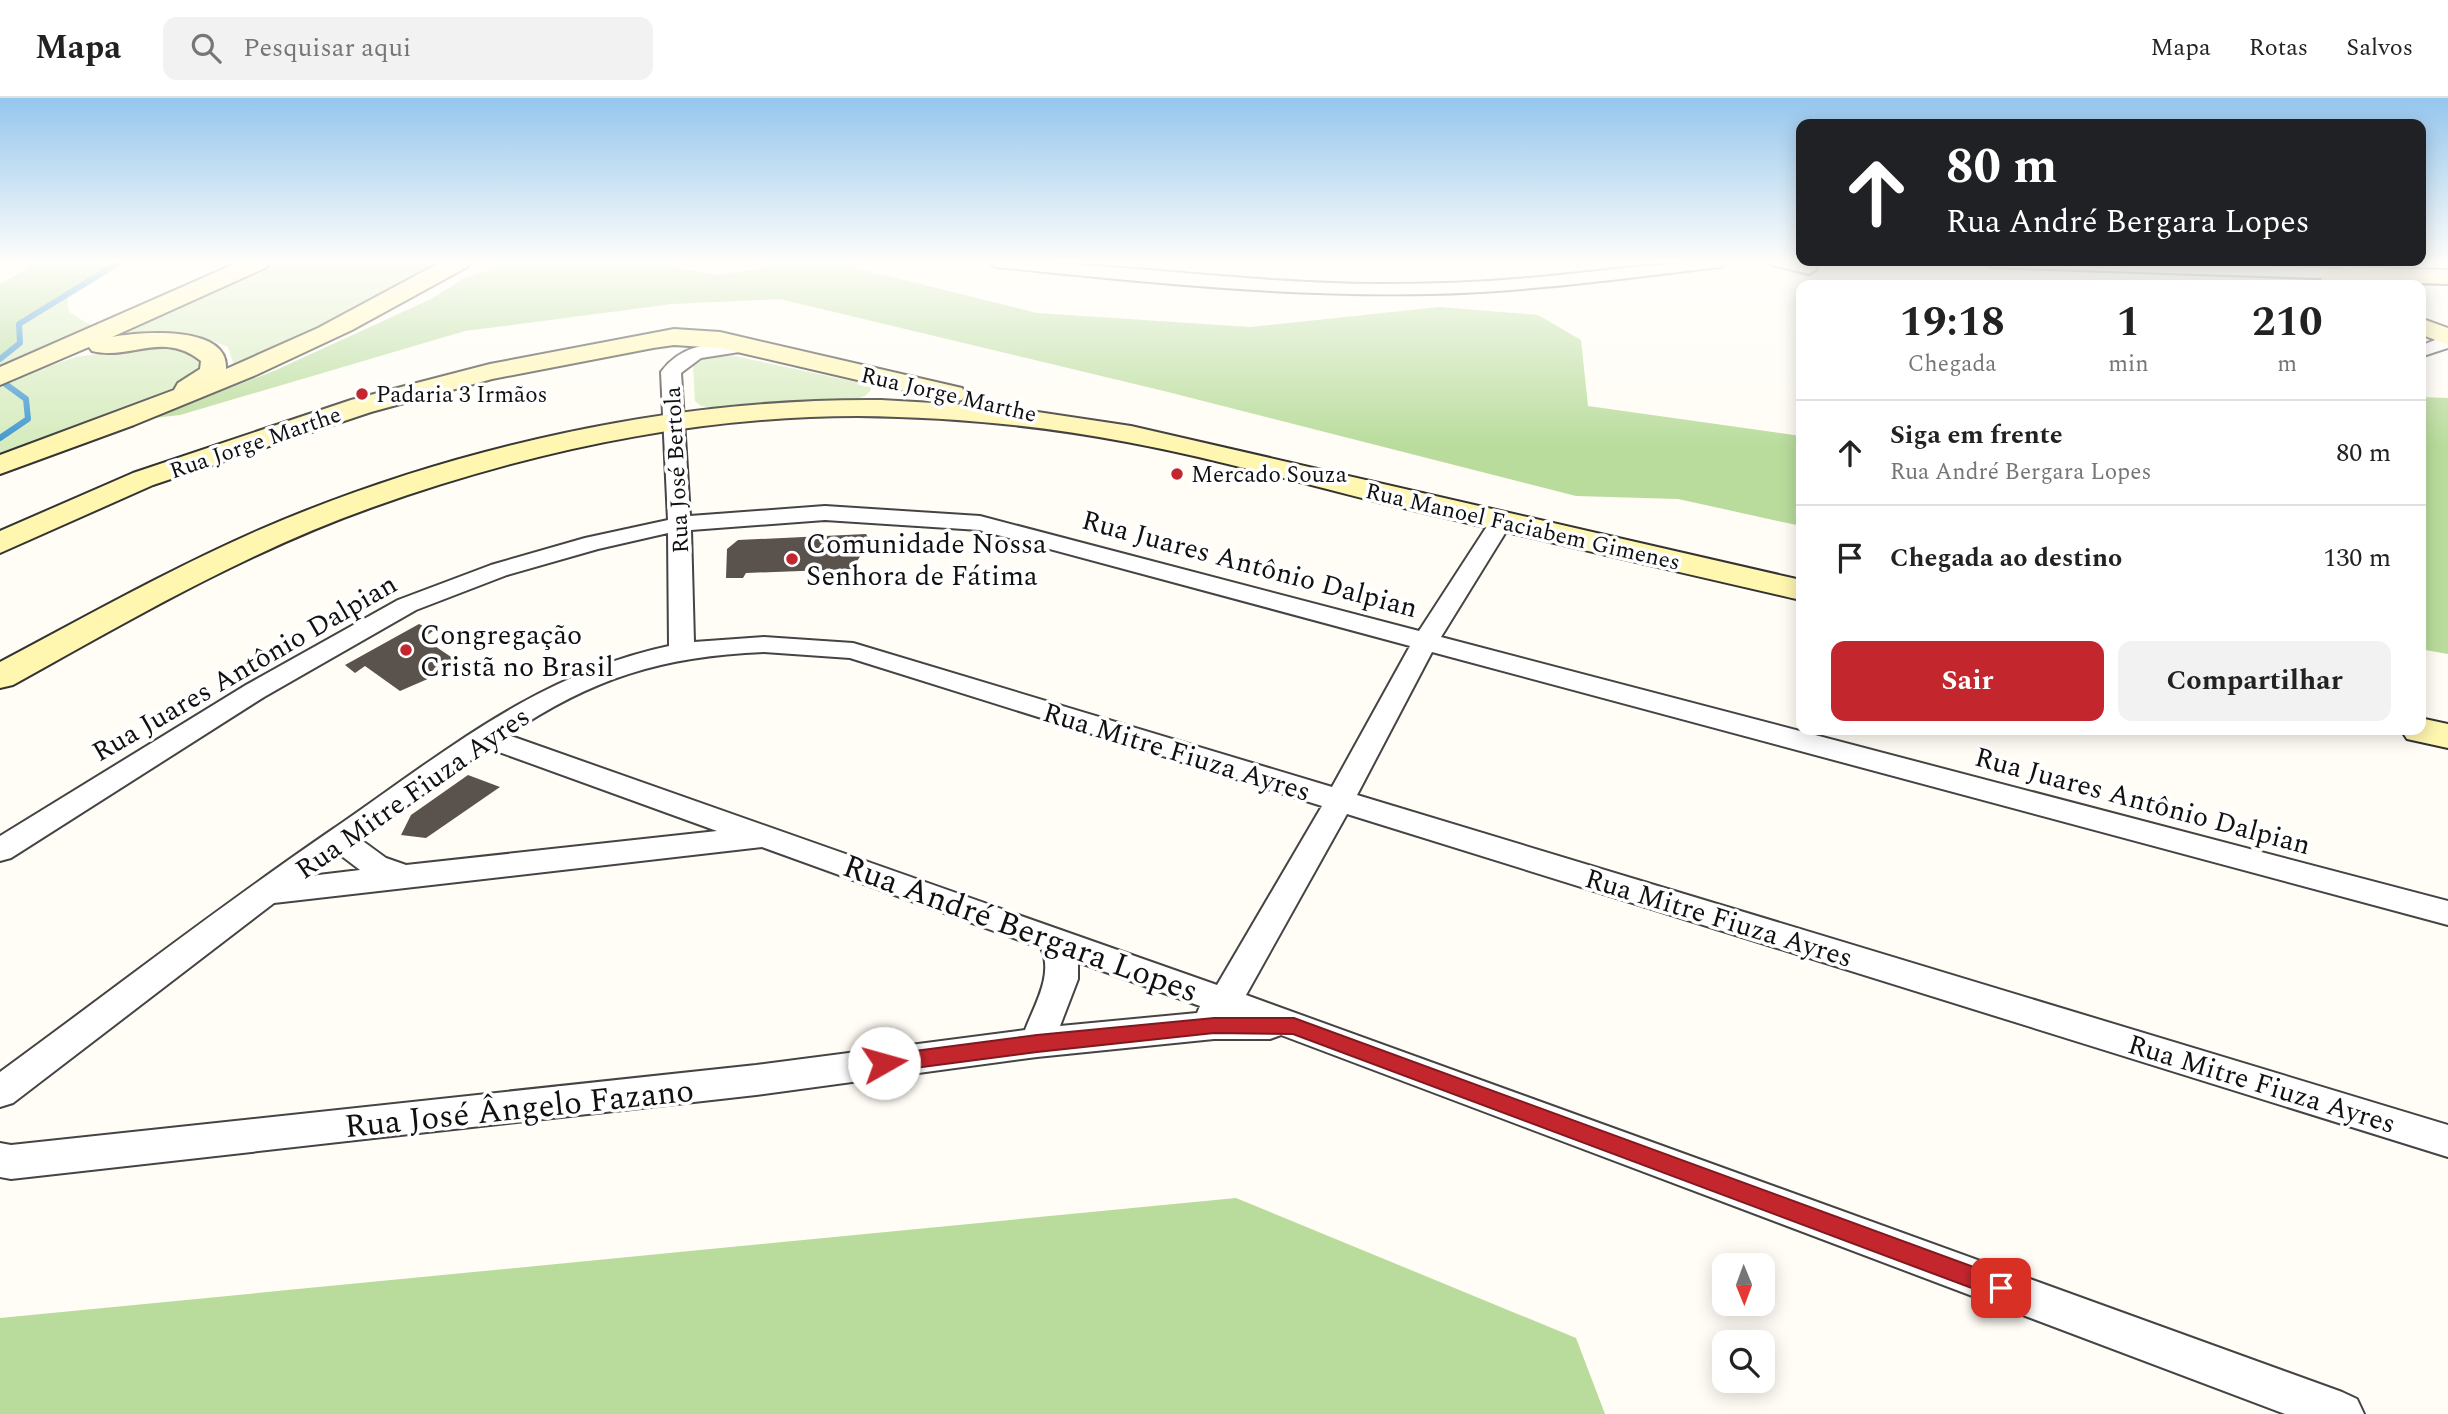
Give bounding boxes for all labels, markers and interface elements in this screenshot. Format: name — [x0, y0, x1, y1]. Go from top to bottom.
search box — [163, 17, 653, 80]
text: Mapa — [35, 23, 121, 73]
text: Pesquisar aqui — [243, 28, 411, 68]
icon: search — [187, 29, 225, 67]
text: Mapa — [2151, 30, 2211, 66]
text: Rotas — [2249, 30, 2308, 66]
text: Salvos — [2346, 30, 2413, 66]
text: 80 m — [1946, 130, 2057, 205]
icon: ahead — [1831, 147, 1922, 238]
text: Rua André Bergara Lopes — [1946, 198, 2310, 247]
text: 19:18 — [1899, 291, 2005, 354]
text: 1 — [2117, 291, 2140, 354]
text: 210 — [2252, 291, 2323, 354]
text: Chegada — [1908, 347, 1997, 382]
text: min — [2108, 347, 2149, 382]
text: m — [2277, 347, 2297, 382]
street label: Rua Jorge Marthe — [857, 358, 1040, 433]
place label: Padaria 3 Irmãos — [376, 378, 548, 413]
marker: Padaria 3 Irmãos — [354, 386, 370, 402]
street label: Rua José Bertola — [656, 386, 699, 554]
street label: Rua Jorge Marthe — [165, 398, 346, 489]
text: Siga em frente — [1890, 415, 2063, 455]
text: 80 m — [2336, 433, 2391, 473]
icon: ahead — [1831, 434, 1869, 472]
text: Rua André Bergara Lopes — [1890, 455, 2151, 490]
place label: Mercado Souza — [1191, 458, 1347, 493]
marker: Mercado Souza — [1169, 466, 1185, 482]
street label: Rua Manoel Faciabem Gimenes — [1362, 474, 1684, 581]
street label: Rua Juares Antônio Dalpian — [1077, 499, 1422, 630]
place label: Comunidade Nossa Senhora de Fátima — [806, 523, 1047, 598]
text: Chegada ao destino — [1890, 538, 2122, 578]
text: 130 m — [2323, 538, 2391, 578]
icon: arrive — [1831, 539, 1869, 577]
marker: Comunidade Nossa Senhora de Fátima — [784, 551, 800, 567]
street label: Rua Juares Antônio Dalpian — [84, 563, 405, 773]
place label: Congregação Cristã no Brasil — [420, 614, 614, 689]
button: Sair — [1831, 641, 2104, 721]
button: Compartilhar — [2118, 641, 2391, 721]
marker: Congregação Cristã no Brasil — [398, 642, 414, 658]
street label: Rua Mitre Fiuza Ayres — [1037, 691, 1316, 814]
street label: Rua Mitre Fiuza Ayres — [287, 696, 539, 891]
street label: Rua Juares Antônio Dalpian — [1970, 736, 2315, 867]
street label: Rua André Bergara Lopes — [836, 841, 1205, 1016]
street label: Rua Mitre Fiuza Ayres — [1579, 857, 1858, 980]
street label: Rua Mitre Fiuza Ayres — [2122, 1023, 2401, 1146]
position arrow — [847, 1026, 921, 1100]
street label: Rua José Ângelo Fazano — [342, 1066, 696, 1152]
north arrow — [1712, 1253, 1774, 1316]
map controls — [1712, 1253, 1775, 1393]
pin — [1971, 1258, 2031, 1318]
icon: arrive — [1982, 1269, 2020, 1307]
button: search — [1712, 1330, 1775, 1393]

